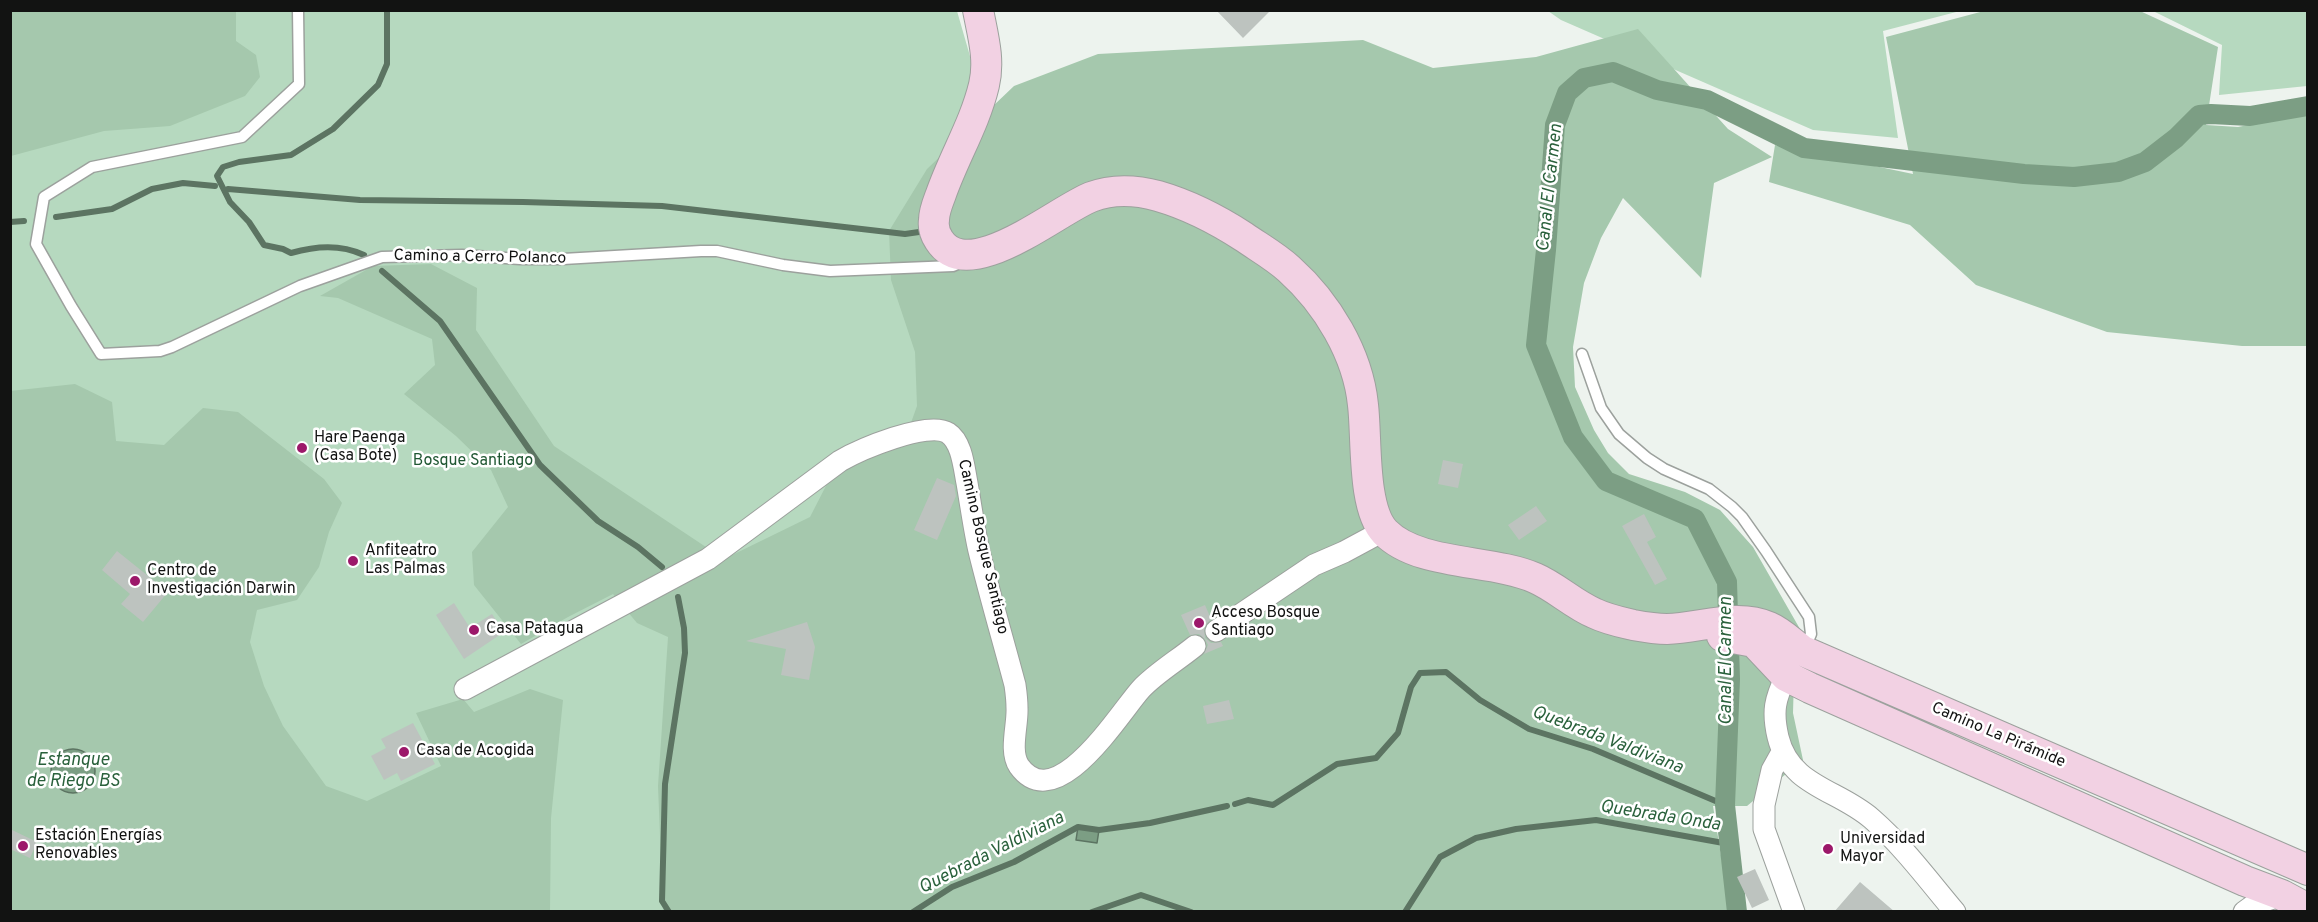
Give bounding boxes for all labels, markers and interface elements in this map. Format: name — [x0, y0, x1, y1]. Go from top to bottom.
water label: Canal El Carmen — [1534, 123, 1568, 253]
street label: Camino a Cerro Polanco — [393, 247, 567, 269]
place label: Hare Paenga (Casa Bote) — [314, 429, 406, 467]
marker: Hare Paenga (Casa Bote) — [295, 441, 309, 455]
park label: Bosque Santiago — [413, 452, 533, 472]
street label: Camino Bosque Santiago — [953, 458, 1011, 636]
place label: Anfiteatro Las Palmas — [365, 542, 446, 580]
marker: Anfiteatro Las Palmas — [346, 554, 360, 568]
place label: Centro de Investigación Darwin — [147, 562, 296, 600]
marker: Centro de Investigación Darwin — [128, 574, 142, 588]
water label: Canal El Carmen — [1716, 597, 1738, 725]
place label: Acceso Bosque Santiago — [1211, 604, 1320, 642]
marker: Acceso Bosque Santiago — [1192, 616, 1206, 630]
place label: Casa Patagua — [486, 620, 583, 640]
marker: Casa Patagua — [467, 623, 481, 637]
street label: Camino La Pirámide — [1928, 699, 2068, 773]
water label: Quebrada Valdiviana — [1528, 702, 1686, 780]
place label: Casa de Acogida — [416, 742, 534, 762]
marker: Casa de Acogida — [397, 745, 411, 759]
water label: Estanque de Riego BS — [26, 750, 120, 792]
water label: Quebrada Onda — [1598, 797, 1722, 837]
water label: Quebrada Valdiviana — [916, 808, 1068, 900]
place label: Estación Energías Renovables — [35, 827, 162, 865]
place label: Universidad Mayor — [1840, 830, 1925, 868]
marker: Estación Energías Renovables — [16, 839, 30, 853]
marker: Universidad Mayor — [1821, 842, 1835, 856]

